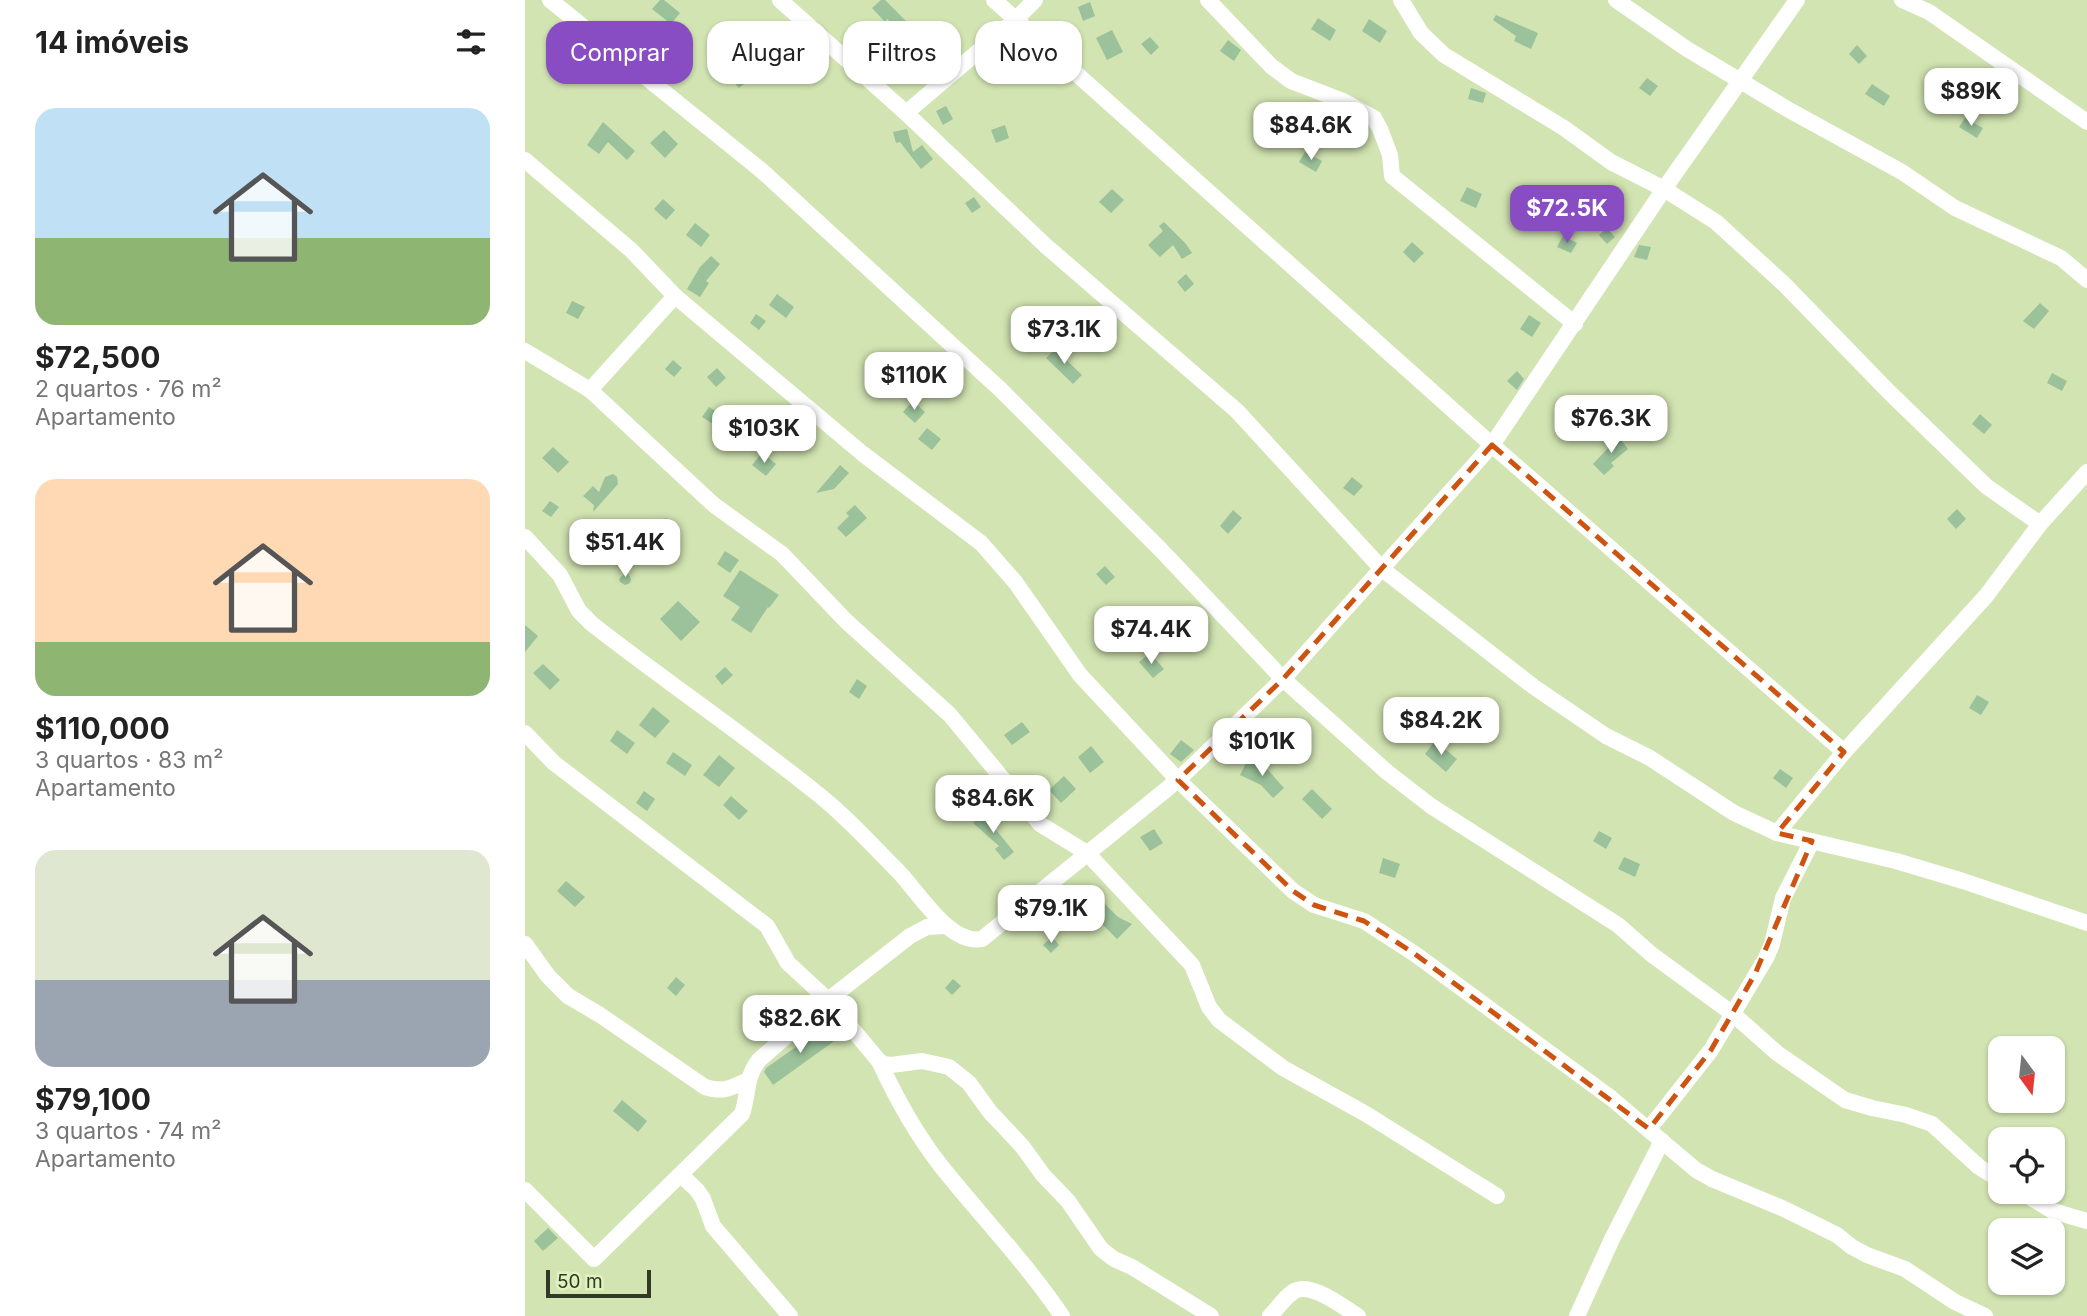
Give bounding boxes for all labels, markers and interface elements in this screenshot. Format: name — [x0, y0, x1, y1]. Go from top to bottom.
chip: Comprar — [546, 21, 693, 84]
chip: Alugar — [707, 21, 829, 84]
chip: Filtros — [843, 21, 961, 84]
chip: Novo — [975, 21, 1082, 84]
icon: filters — [452, 23, 490, 61]
text: 14 imóveis — [35, 24, 189, 60]
pin: $89K — [1930, 68, 2012, 128]
text: $89K — [1940, 77, 2002, 105]
pin: $84.6K — [1254, 102, 1368, 162]
text: $84.6K — [1269, 111, 1353, 139]
icon: home — [200, 154, 326, 280]
pin: $72.5K — [1510, 186, 1624, 245]
text: $72.5K — [1526, 194, 1608, 222]
pin: $73.1K — [1007, 306, 1121, 366]
text: $73.1K — [1027, 315, 1101, 343]
text: $72,500 — [35, 339, 160, 375]
pin: $110K — [865, 352, 963, 412]
text: $110K — [881, 361, 947, 389]
text: 2 quartos · 76 m² — [35, 375, 222, 403]
pin: $76.3K — [1554, 396, 1668, 455]
text: Apartamento — [35, 403, 176, 431]
text: $76.3K — [1571, 404, 1651, 432]
pin: $103K — [715, 406, 813, 465]
text: $103K — [728, 414, 800, 442]
pin: $51.4K — [568, 520, 682, 579]
icon: home — [200, 525, 326, 651]
text: $51.4K — [585, 528, 665, 556]
pin: $74.4K — [1094, 606, 1208, 666]
text: $74.4K — [1110, 615, 1192, 643]
pin: $84.2K — [1384, 698, 1498, 757]
text: $84.2K — [1399, 706, 1483, 734]
text: $110,000 — [35, 710, 170, 746]
pin: $101K — [1213, 718, 1311, 778]
text: $101K — [1229, 727, 1295, 755]
text: 3 quartos · 83 m² — [35, 746, 223, 774]
text: Apartamento — [35, 774, 176, 802]
pin: $84.6K — [936, 776, 1050, 835]
text: $84.6K — [951, 784, 1035, 812]
pin: $79.1K — [994, 886, 1108, 945]
text: $79.1K — [1014, 894, 1088, 922]
icon: home — [200, 896, 326, 1022]
pin: $82.6K — [743, 996, 857, 1055]
text: $82.6K — [758, 1004, 842, 1032]
north arrow — [1988, 1036, 2065, 1113]
map controls — [1988, 1036, 2065, 1295]
text: $79,100 — [35, 1081, 151, 1117]
text: 3 quartos · 74 m² — [35, 1117, 221, 1145]
button: locate — [1988, 1127, 2065, 1204]
text: Apartamento — [35, 1145, 176, 1173]
button: layers — [1988, 1218, 2065, 1295]
scale bar — [546, 1267, 651, 1299]
text: 50 m — [557, 1270, 603, 1293]

